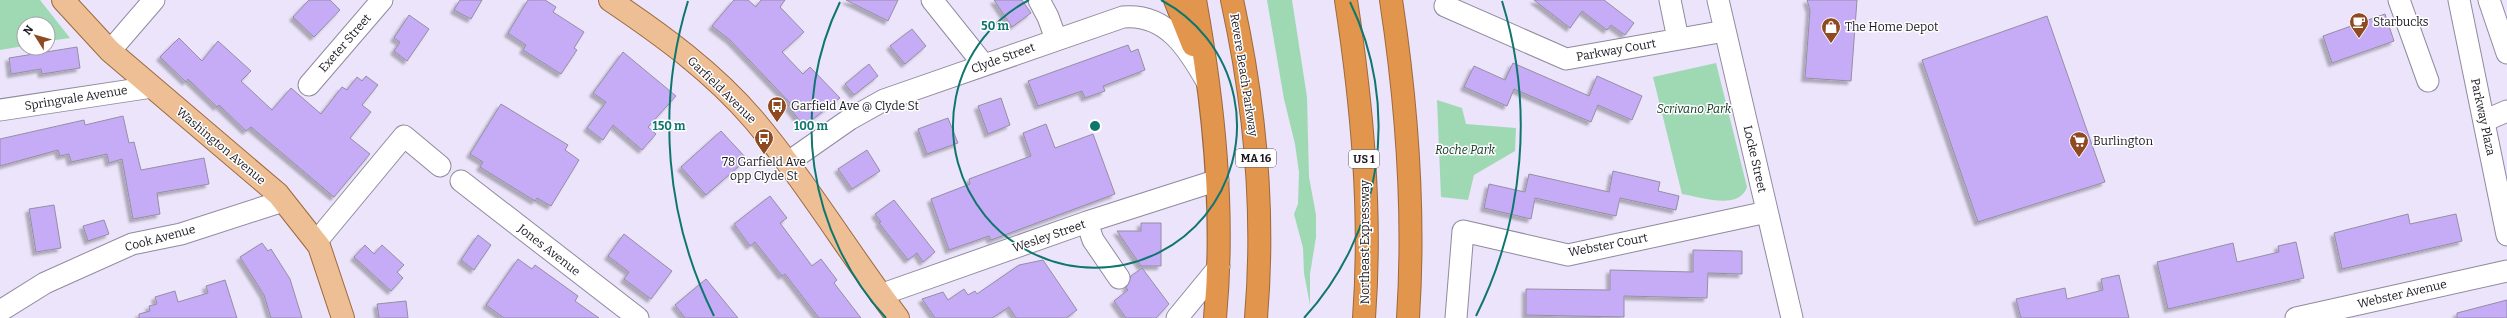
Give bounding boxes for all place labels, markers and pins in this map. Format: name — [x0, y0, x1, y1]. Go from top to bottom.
cafe icon: Starbucks — [2348, 11, 2370, 39]
place label: Starbucks — [2373, 15, 2429, 29]
shop icon: The Home Depot — [1820, 16, 1842, 44]
place label: The Home Depot — [1845, 20, 1939, 34]
bus stop icon: Garfield Ave @ Clyde St — [766, 95, 788, 123]
place label: Garfield Ave @ Clyde St — [791, 99, 920, 113]
centre of rings — [1088, 119, 1102, 133]
bus stop icon: 78 Garfield Ave opp Clyde St — [753, 127, 775, 155]
supermarket icon: Burlington — [2068, 130, 2090, 158]
place label: Burlington — [2093, 134, 2153, 148]
place label: 78 Garfield Ave opp Clyde St — [722, 155, 806, 183]

